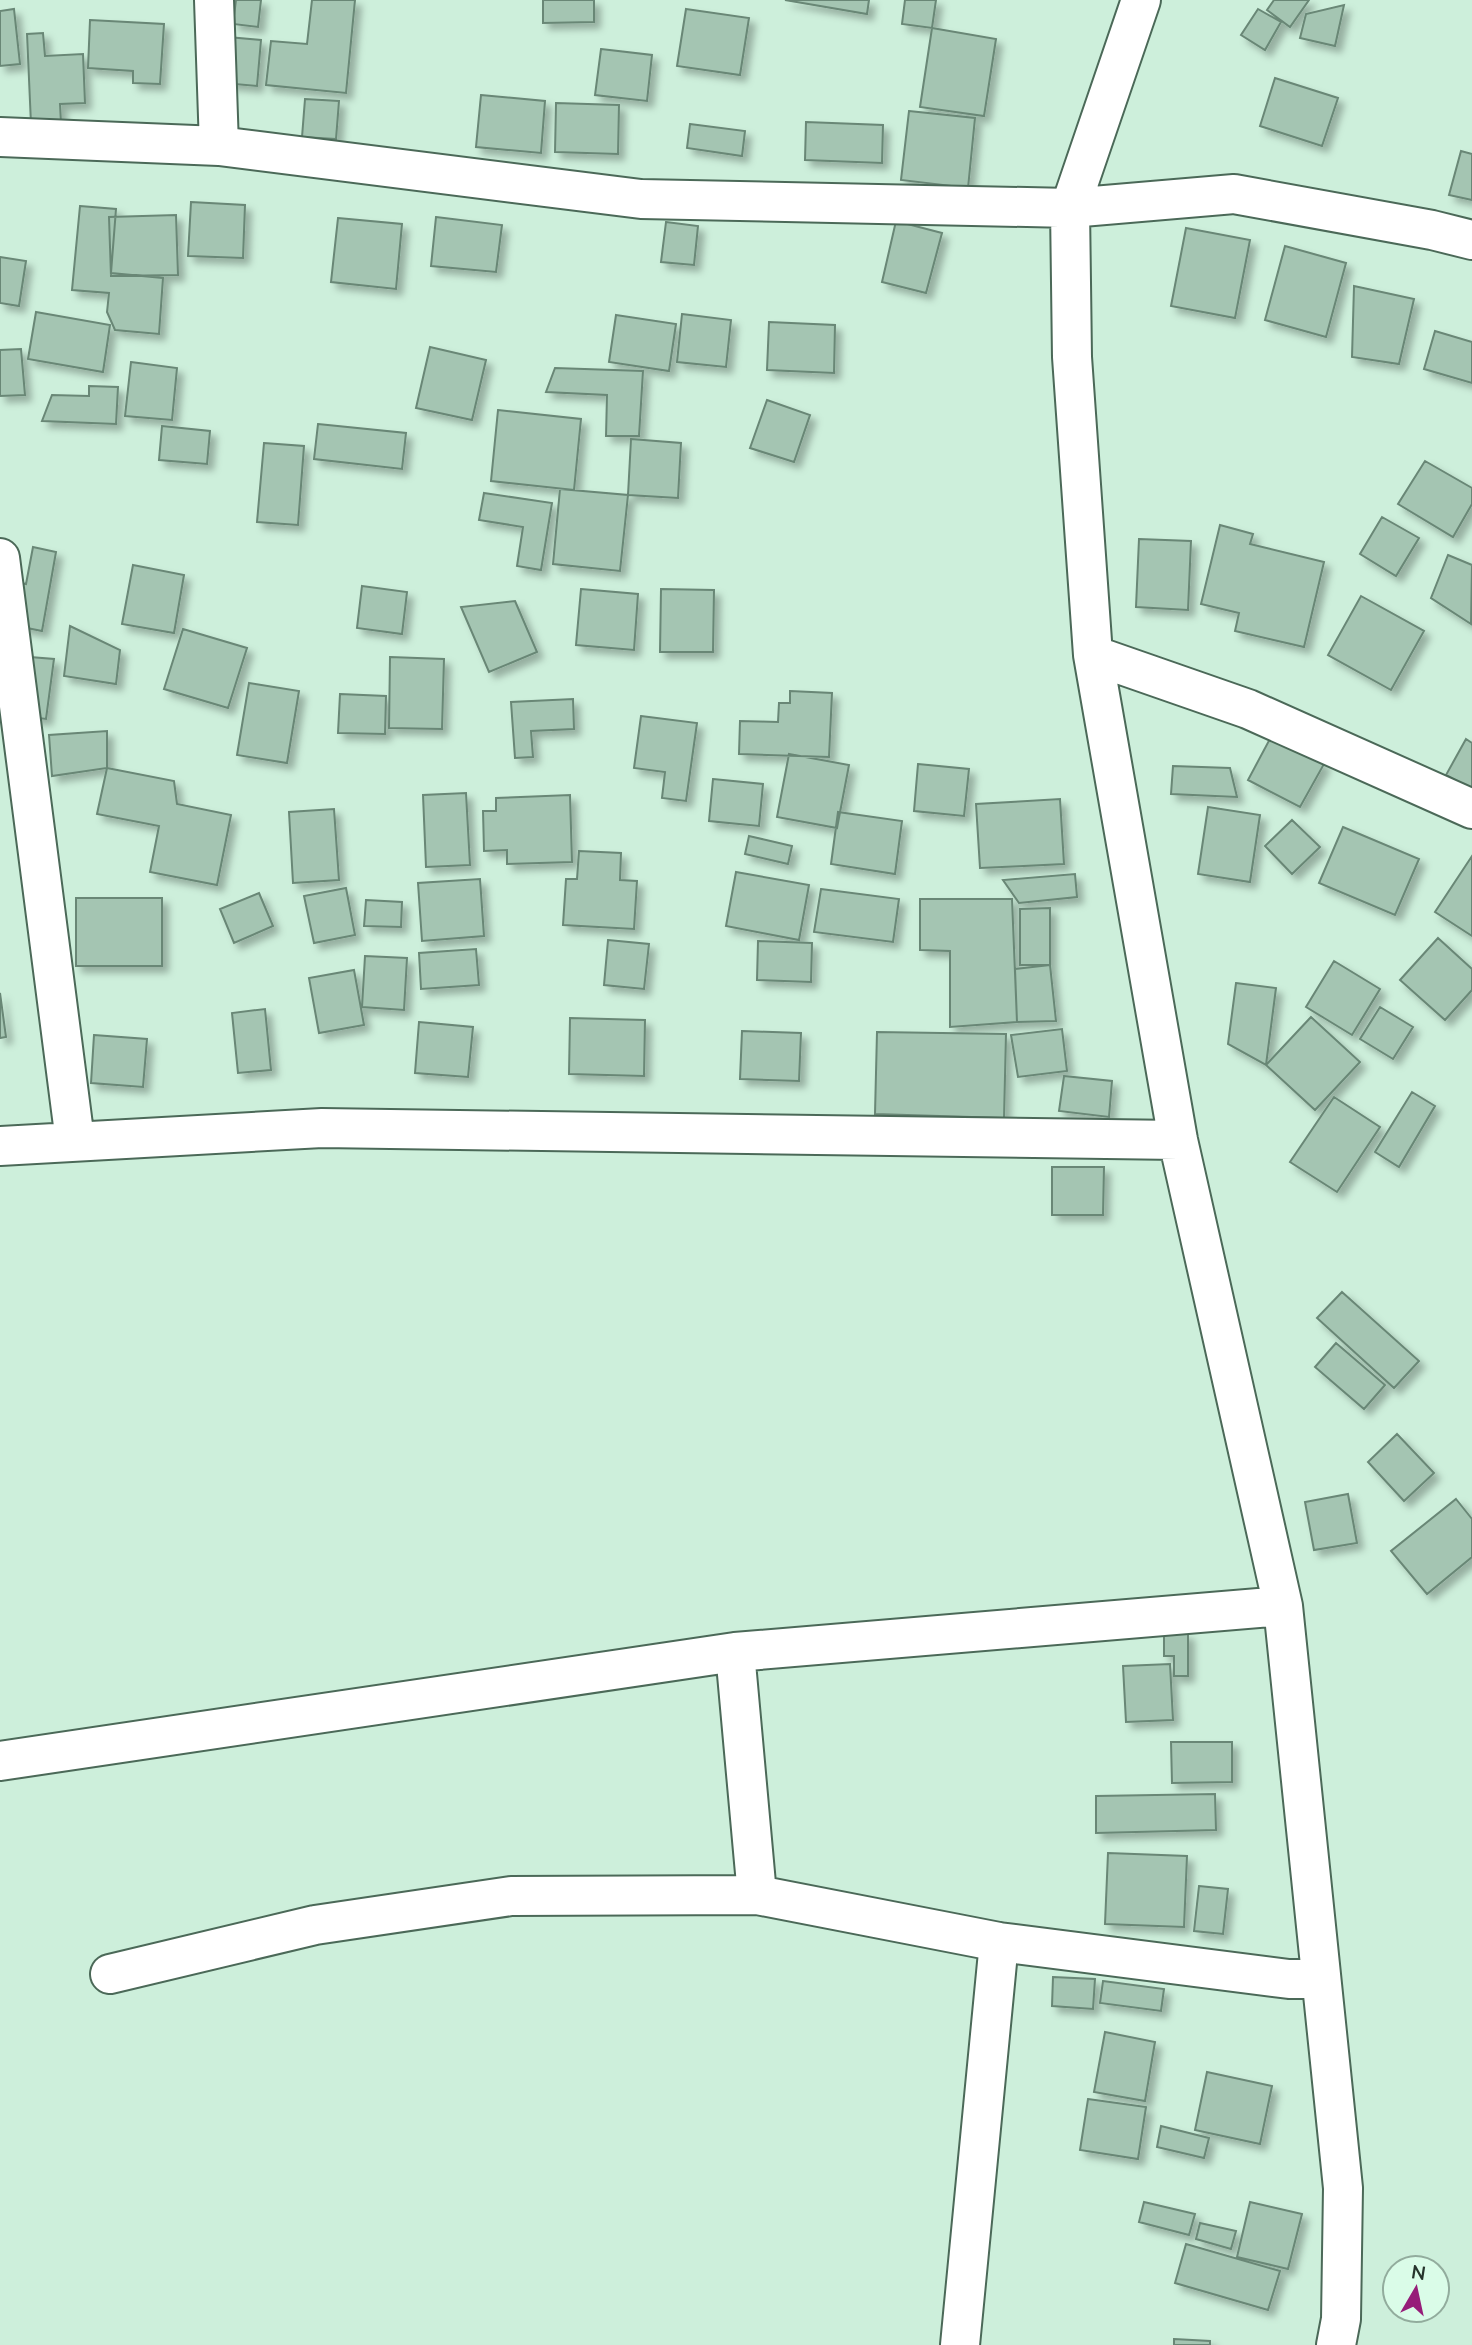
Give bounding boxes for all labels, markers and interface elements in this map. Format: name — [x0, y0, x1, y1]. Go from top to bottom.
north arrow — [1381, 2254, 1451, 2324]
text: N — [1409, 2259, 1428, 2287]

